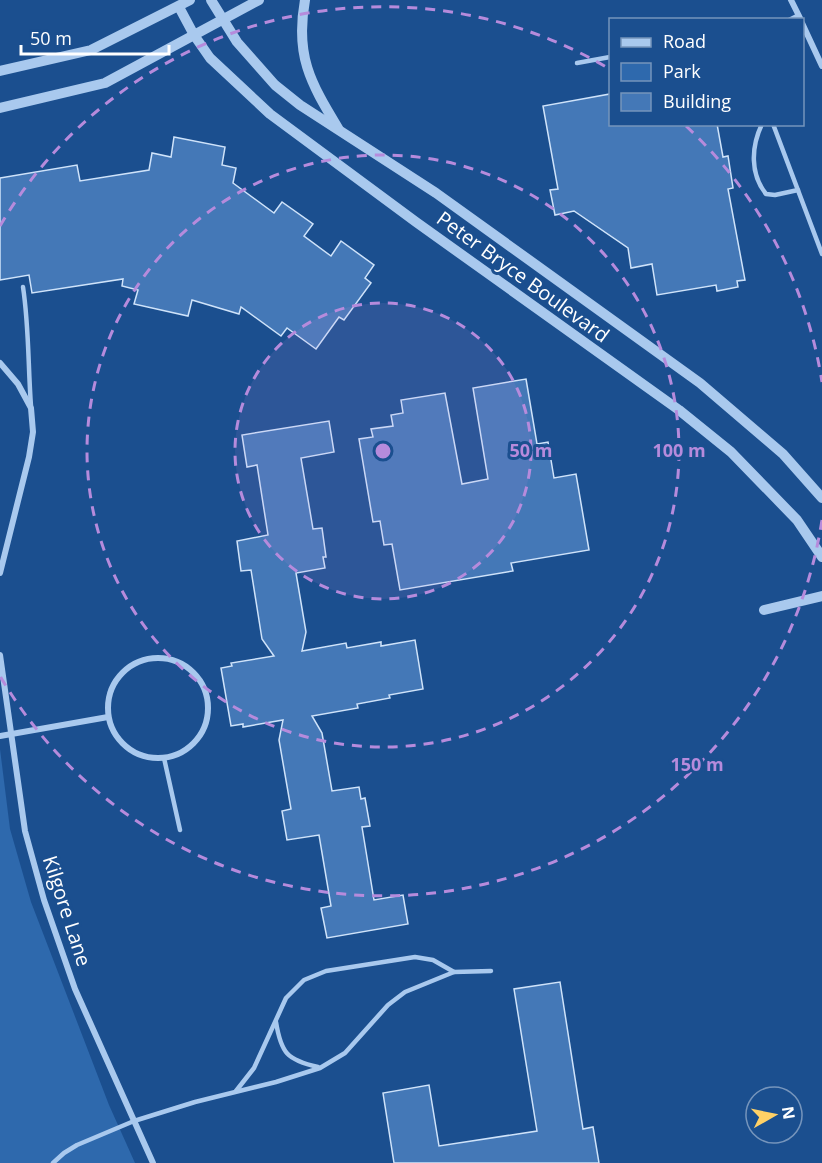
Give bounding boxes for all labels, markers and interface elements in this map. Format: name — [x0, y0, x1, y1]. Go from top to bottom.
scale bar — [21, 18, 170, 56]
legend — [609, 18, 804, 126]
text: 50 m — [30, 26, 72, 50]
text: Road — [663, 29, 706, 53]
text: Park — [663, 59, 701, 83]
text: Building — [663, 89, 731, 113]
street label: Peter Bryce Boulevard — [432, 205, 615, 348]
text: 50 m — [510, 438, 552, 462]
text: 100 m — [652, 438, 706, 462]
centre of rings — [373, 441, 393, 461]
text: 150 m — [670, 752, 724, 776]
street label: Kilgore Lane — [37, 852, 98, 970]
north arrow — [744, 1085, 804, 1145]
text: N — [777, 1105, 801, 1121]

